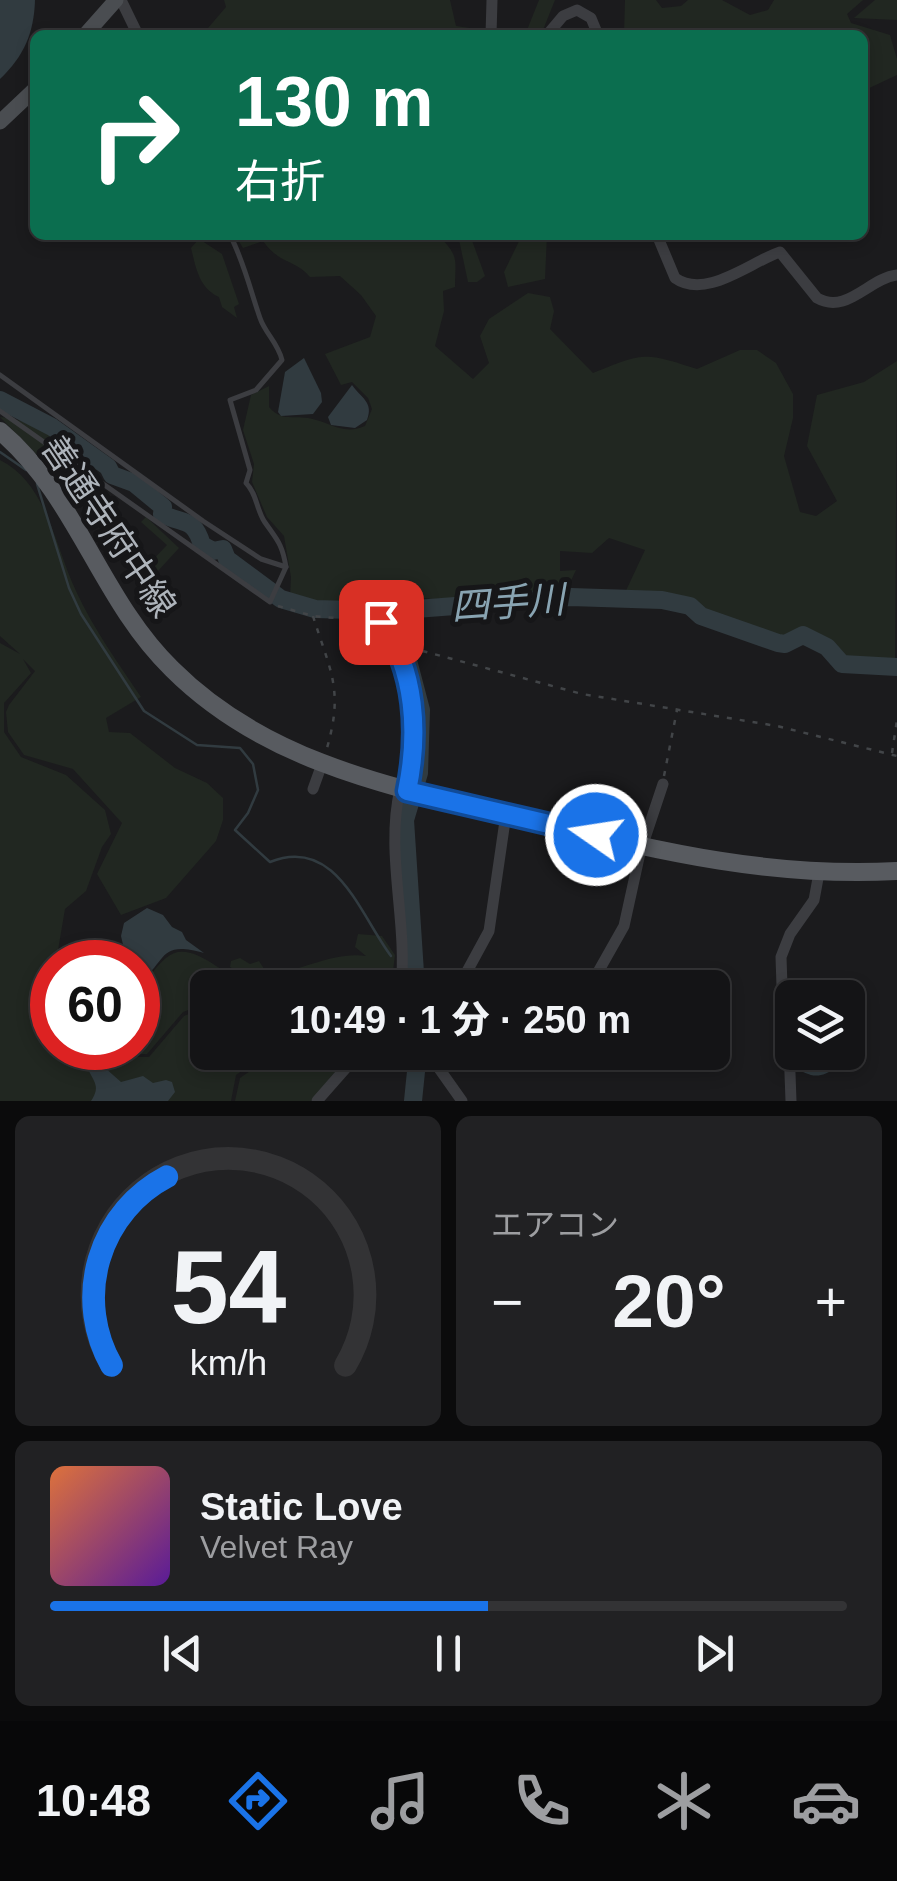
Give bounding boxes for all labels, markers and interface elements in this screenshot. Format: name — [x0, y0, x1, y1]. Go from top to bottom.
text: 130 m — [235, 63, 433, 141]
icon: right — [70, 70, 200, 200]
text: 右折 — [235, 156, 325, 207]
street label: 善通寺府中線 — [34, 428, 184, 624]
water label: 四手川 — [450, 578, 570, 628]
pin — [339, 580, 424, 665]
icon: arrive — [354, 595, 409, 650]
position arrow — [544, 783, 648, 887]
speed limit sign: 60 — [30, 940, 160, 1070]
map controls — [775, 980, 865, 1070]
button: layers — [775, 980, 865, 1070]
text: 10:49 · 1 分 · 250 m — [289, 999, 631, 1041]
text: エアコン — [491, 1207, 619, 1243]
text: 54 — [170, 1229, 286, 1345]
text: 20° — [612, 1259, 726, 1343]
text: − — [491, 1271, 523, 1333]
text: + — [815, 1271, 847, 1333]
text: km/h — [189, 1343, 267, 1383]
text: Static Love — [200, 1486, 403, 1528]
text: Velvet Ray — [200, 1529, 353, 1565]
icon: previous — [155, 1626, 210, 1681]
icon: pause — [421, 1626, 476, 1681]
icon: next — [687, 1626, 742, 1681]
icon: directions — [223, 1766, 293, 1836]
icon: music — [365, 1766, 435, 1836]
icon: phone — [507, 1766, 577, 1836]
icon: climate — [649, 1766, 719, 1836]
icon: car — [791, 1766, 861, 1836]
text: 10:48 — [36, 1775, 151, 1826]

